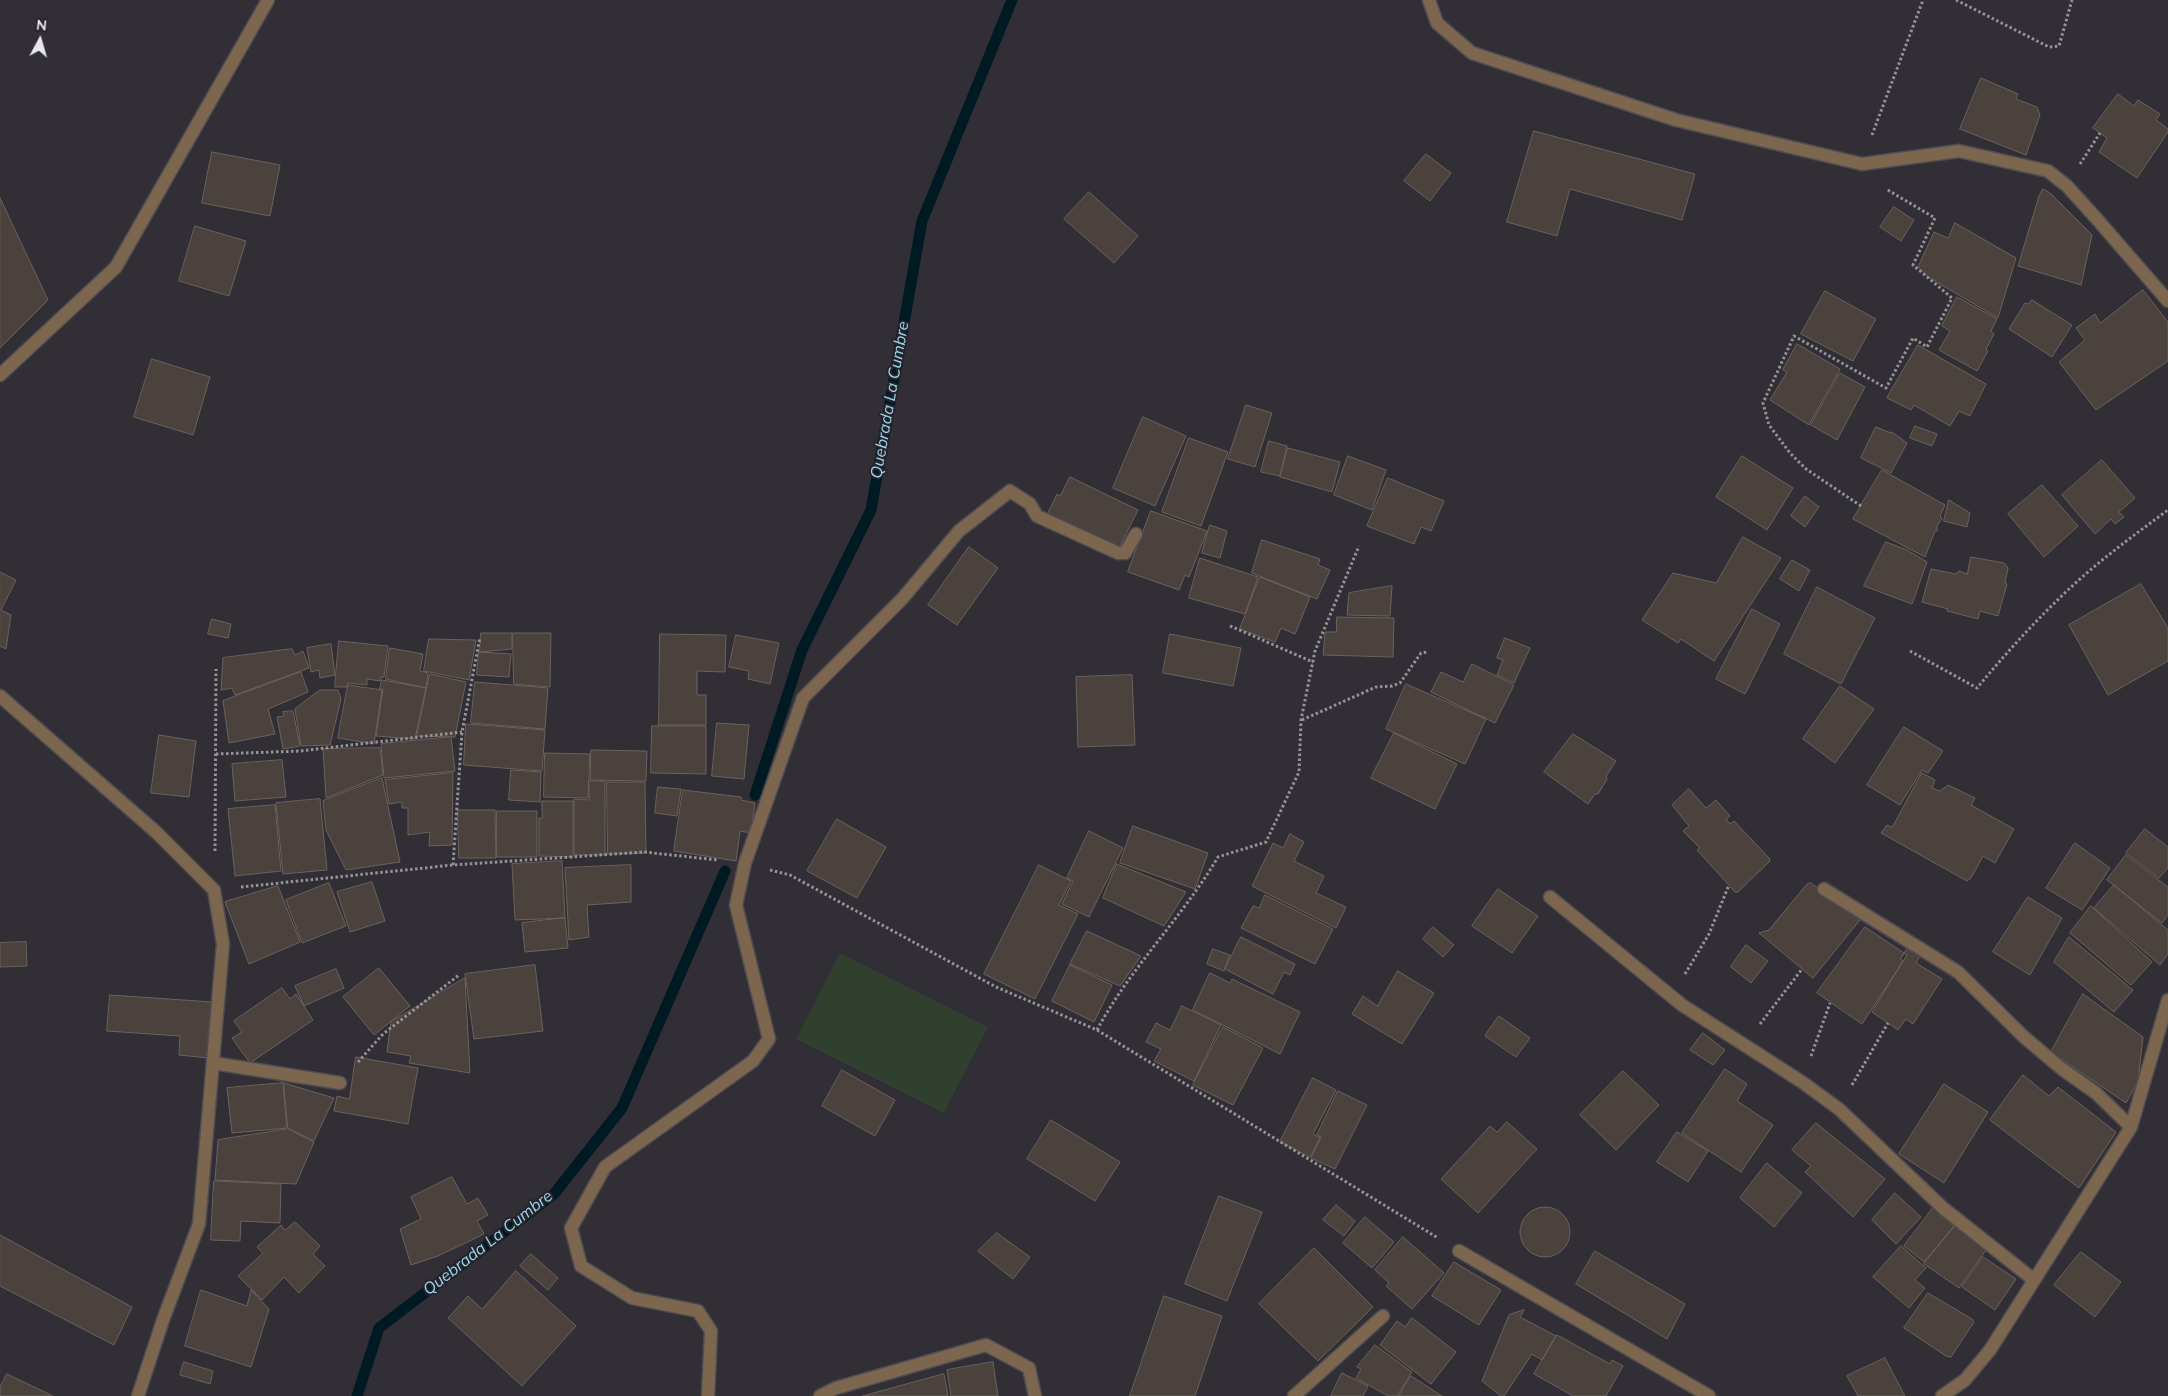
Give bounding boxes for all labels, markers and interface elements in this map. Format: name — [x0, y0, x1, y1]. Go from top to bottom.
north arrow — [15, 15, 65, 65]
text: N — [35, 16, 48, 35]
water label: Quebrada La Cumbre — [867, 320, 913, 480]
water label: Quebrada La Cumbre — [419, 1186, 557, 1300]

